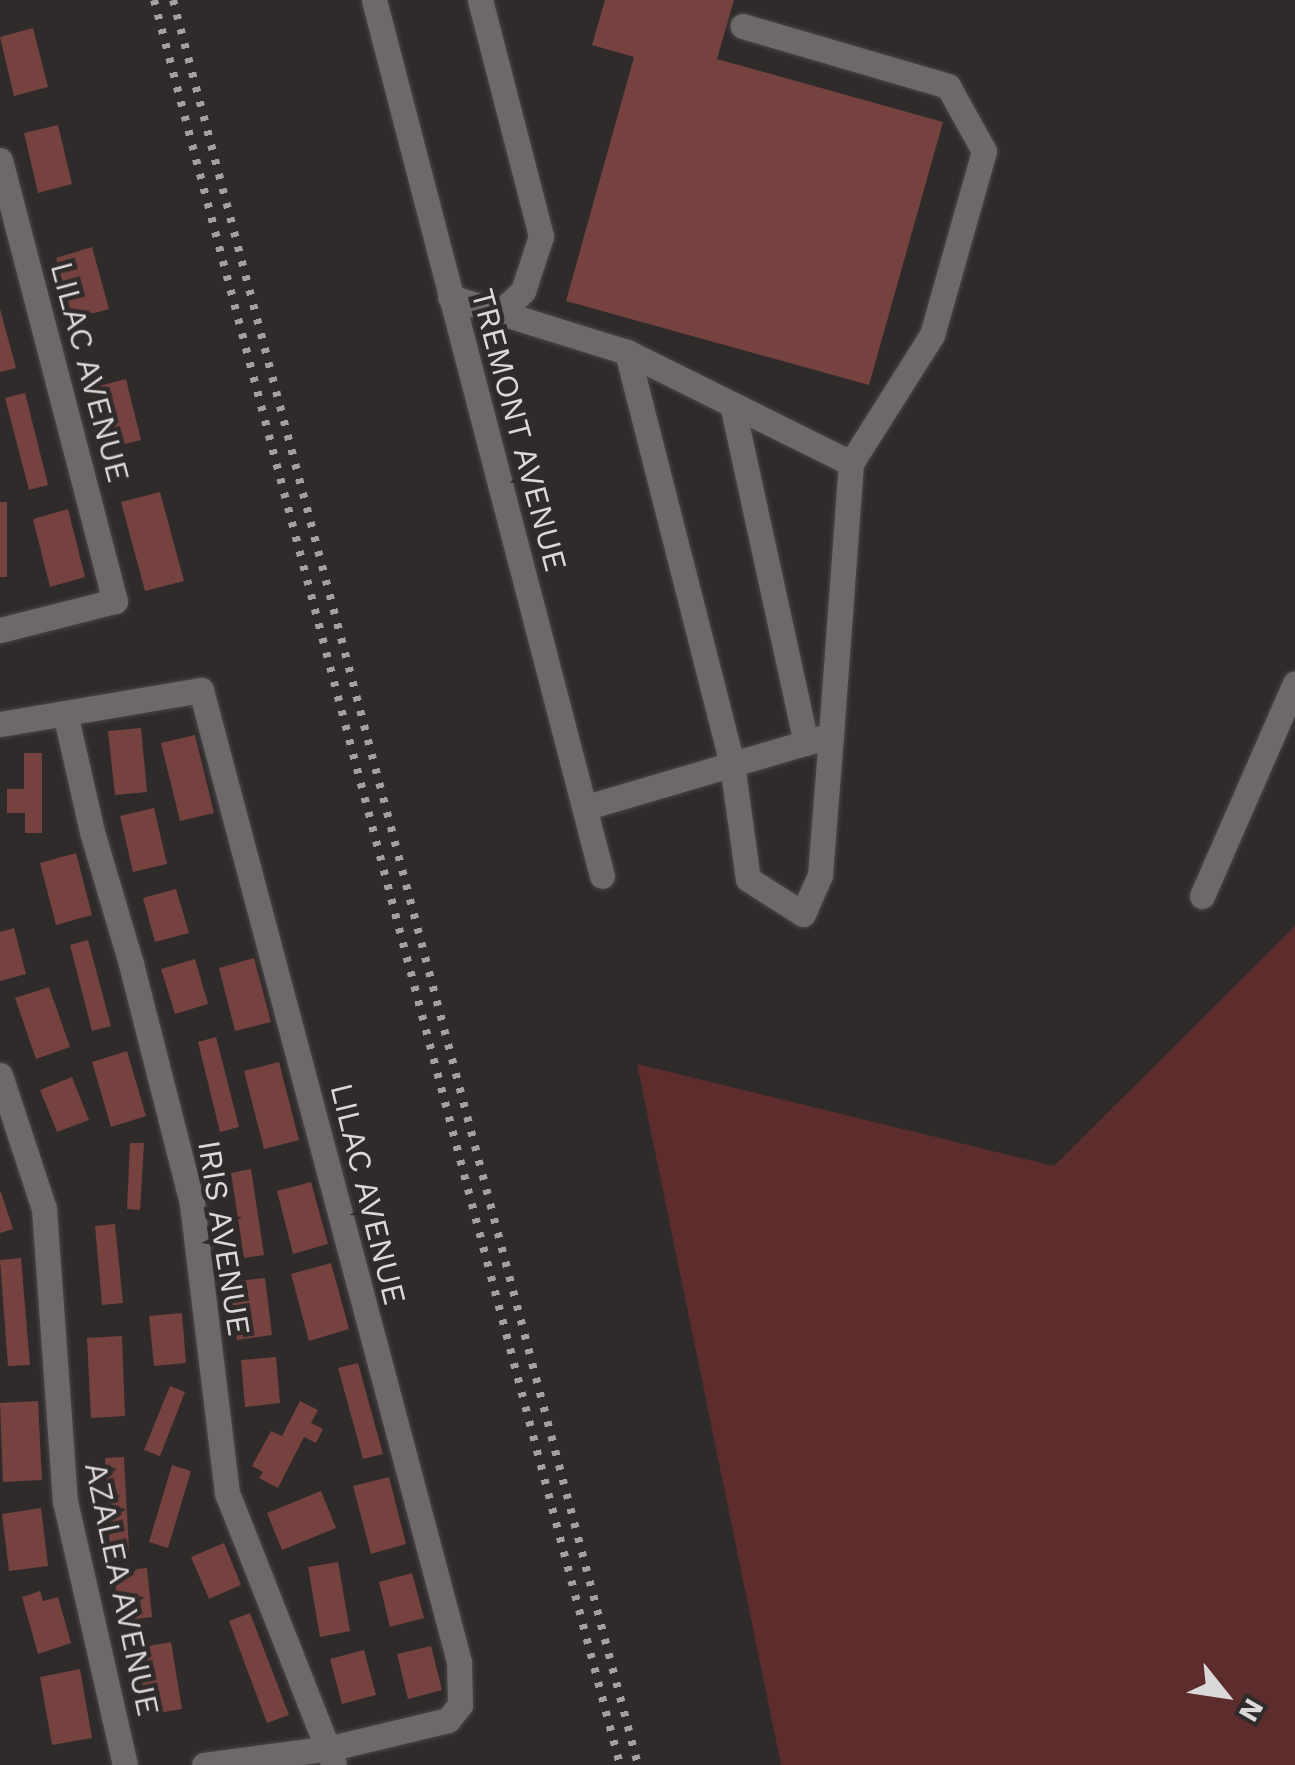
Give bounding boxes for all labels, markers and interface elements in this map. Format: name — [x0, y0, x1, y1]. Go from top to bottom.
street label: LILAC AVENUE — [42, 257, 138, 487]
street label: TREMONT AVENUE — [463, 284, 575, 576]
street label: LILAC AVENUE — [322, 1079, 414, 1309]
street label: IRIS AVENUE — [190, 1137, 258, 1339]
street label: AZALEA AVENUE — [76, 1457, 168, 1721]
north arrow — [1175, 1645, 1275, 1745]
text: N — [1232, 1693, 1271, 1727]

